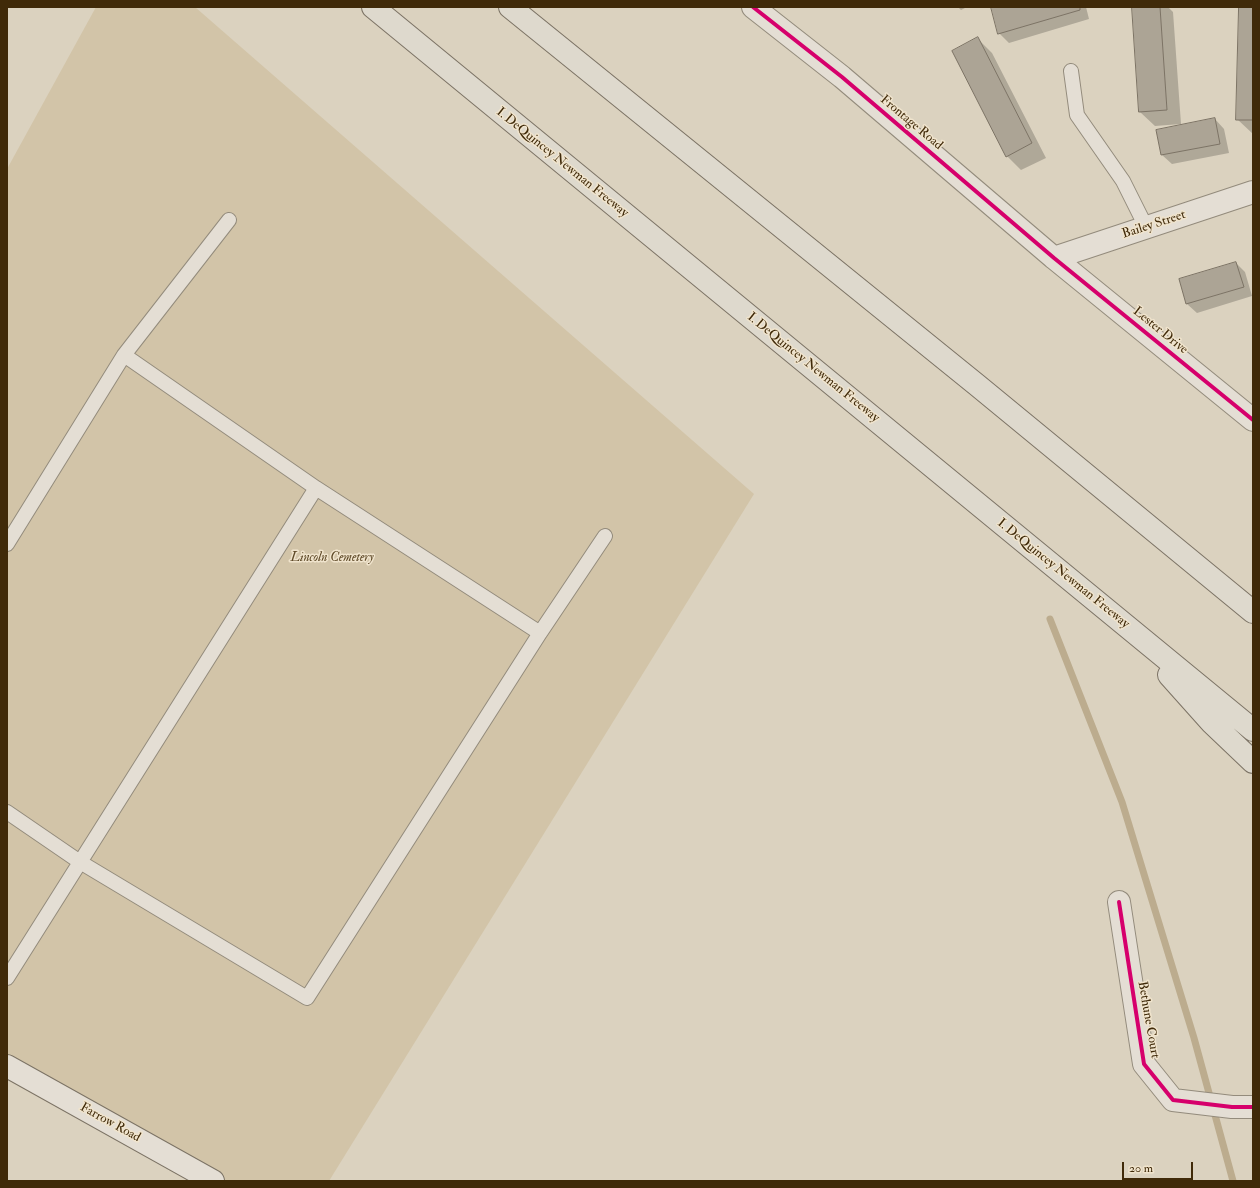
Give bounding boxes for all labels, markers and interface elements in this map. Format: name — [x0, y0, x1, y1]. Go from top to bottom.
street label: Frontage Road — [877, 92, 945, 154]
street label: I. DeQuincey Newman Freeway — [493, 105, 631, 221]
street label: Bailey Street — [1120, 207, 1188, 243]
street label: Lester Drive — [1129, 304, 1191, 358]
street label: I. DeQuincey Newman Freeway — [744, 310, 882, 426]
street label: I. DeQuincey Newman Freeway — [994, 516, 1132, 632]
park label: Lincoln Cemetery — [290, 550, 374, 566]
street label: Bethune Court — [1134, 980, 1162, 1060]
street label: Farrow Road — [77, 1100, 143, 1146]
scale bar — [1124, 1154, 1195, 1180]
text: 20 m — [1129, 1161, 1153, 1176]

